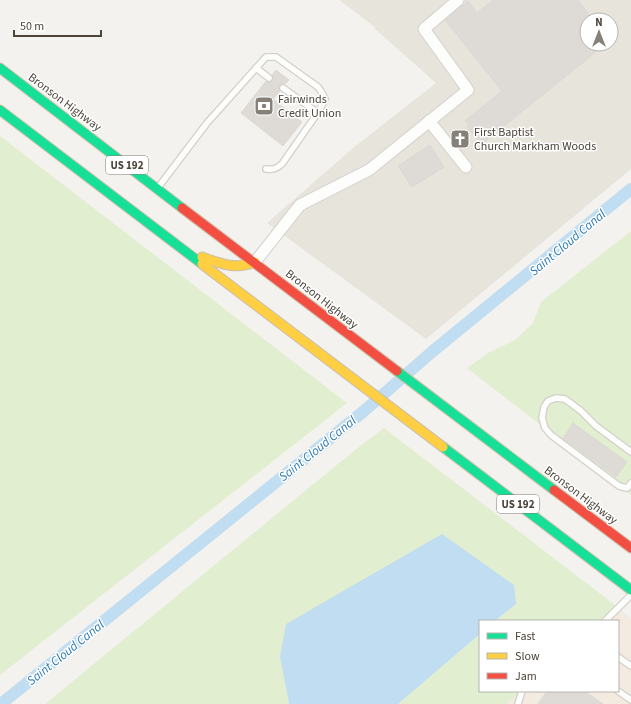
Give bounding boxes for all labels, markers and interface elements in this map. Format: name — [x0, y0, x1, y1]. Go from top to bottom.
scale bar — [14, 12, 101, 38]
north arrow — [579, 12, 619, 52]
text: N — [595, 15, 603, 30]
text: 50 m — [20, 18, 44, 35]
street label: Bronson Highway — [24, 69, 105, 136]
place label: Fairwinds Credit Union — [278, 91, 341, 122]
bank icon: Fairwinds Credit Union — [253, 95, 275, 117]
place label: First Baptist Church Markham Woods — [474, 124, 596, 155]
church icon: First Baptist Church Markham Woods — [449, 128, 471, 150]
road number: US 192 — [106, 156, 148, 174]
water label: Saint Cloud Canal — [526, 205, 610, 280]
street label: Bronson Highway — [282, 266, 362, 333]
water label: Saint Cloud Canal — [275, 411, 361, 486]
street label: Bronson Highway — [540, 462, 621, 529]
road number: US 192 — [497, 495, 539, 513]
water label: Saint Cloud Canal — [23, 615, 109, 690]
legend — [479, 620, 619, 692]
text: Fast — [515, 628, 535, 645]
text: Slow — [515, 648, 540, 665]
text: Jam — [515, 668, 537, 685]

